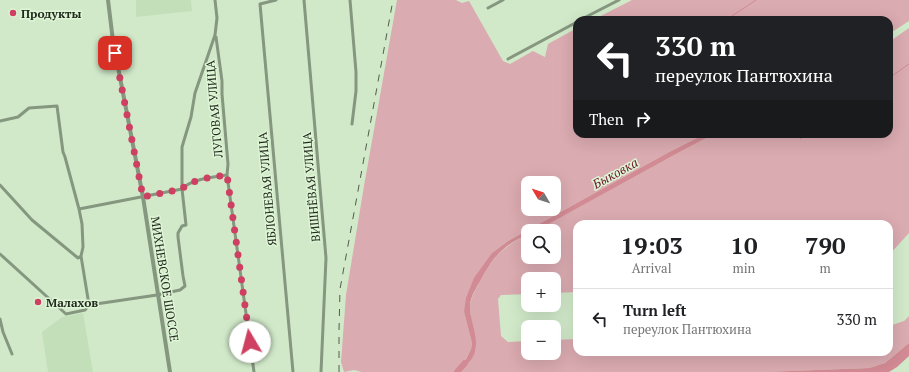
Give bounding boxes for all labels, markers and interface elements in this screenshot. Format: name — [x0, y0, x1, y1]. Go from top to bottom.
place label: Продукты — [21, 6, 81, 21]
marker: Продукты — [8, 8, 18, 18]
text: 330 m — [655, 27, 736, 64]
icon: left — [589, 32, 641, 84]
pin — [98, 36, 132, 70]
icon: arrive — [104, 42, 126, 64]
street label: ЛУГОВАЯ УЛИЦА — [202, 59, 226, 159]
text: переулок Пантюхина — [655, 63, 833, 87]
icon: right — [632, 108, 654, 130]
text: Then — [589, 109, 624, 129]
street label: ЯБЛОНЕВАЯ УЛИЦА — [254, 131, 279, 247]
street label: ВИШНЁВАЯ УЛИЦА — [299, 131, 323, 243]
water label: Быковка — [588, 153, 641, 193]
north arrow — [521, 176, 561, 216]
map controls — [521, 176, 561, 360]
street label: МИХНЕВСКОЕ ШОССЕ — [148, 215, 182, 343]
button: search — [521, 224, 561, 264]
text: 19:03 — [620, 229, 683, 261]
text: 10 — [730, 229, 757, 261]
text: 790 — [805, 229, 846, 261]
text: Arrival — [632, 259, 672, 277]
text: min — [732, 259, 755, 277]
text: m — [820, 259, 831, 277]
button: + — [521, 272, 561, 312]
place label: Малахов — [46, 295, 98, 310]
marker: Малахов — [33, 297, 43, 307]
text: Turn left — [623, 300, 687, 320]
icon: left — [589, 308, 611, 330]
text: 330 m — [836, 309, 877, 329]
button: − — [521, 320, 561, 360]
text: переулок Пантюхина — [623, 320, 751, 338]
position arrow — [229, 321, 271, 363]

